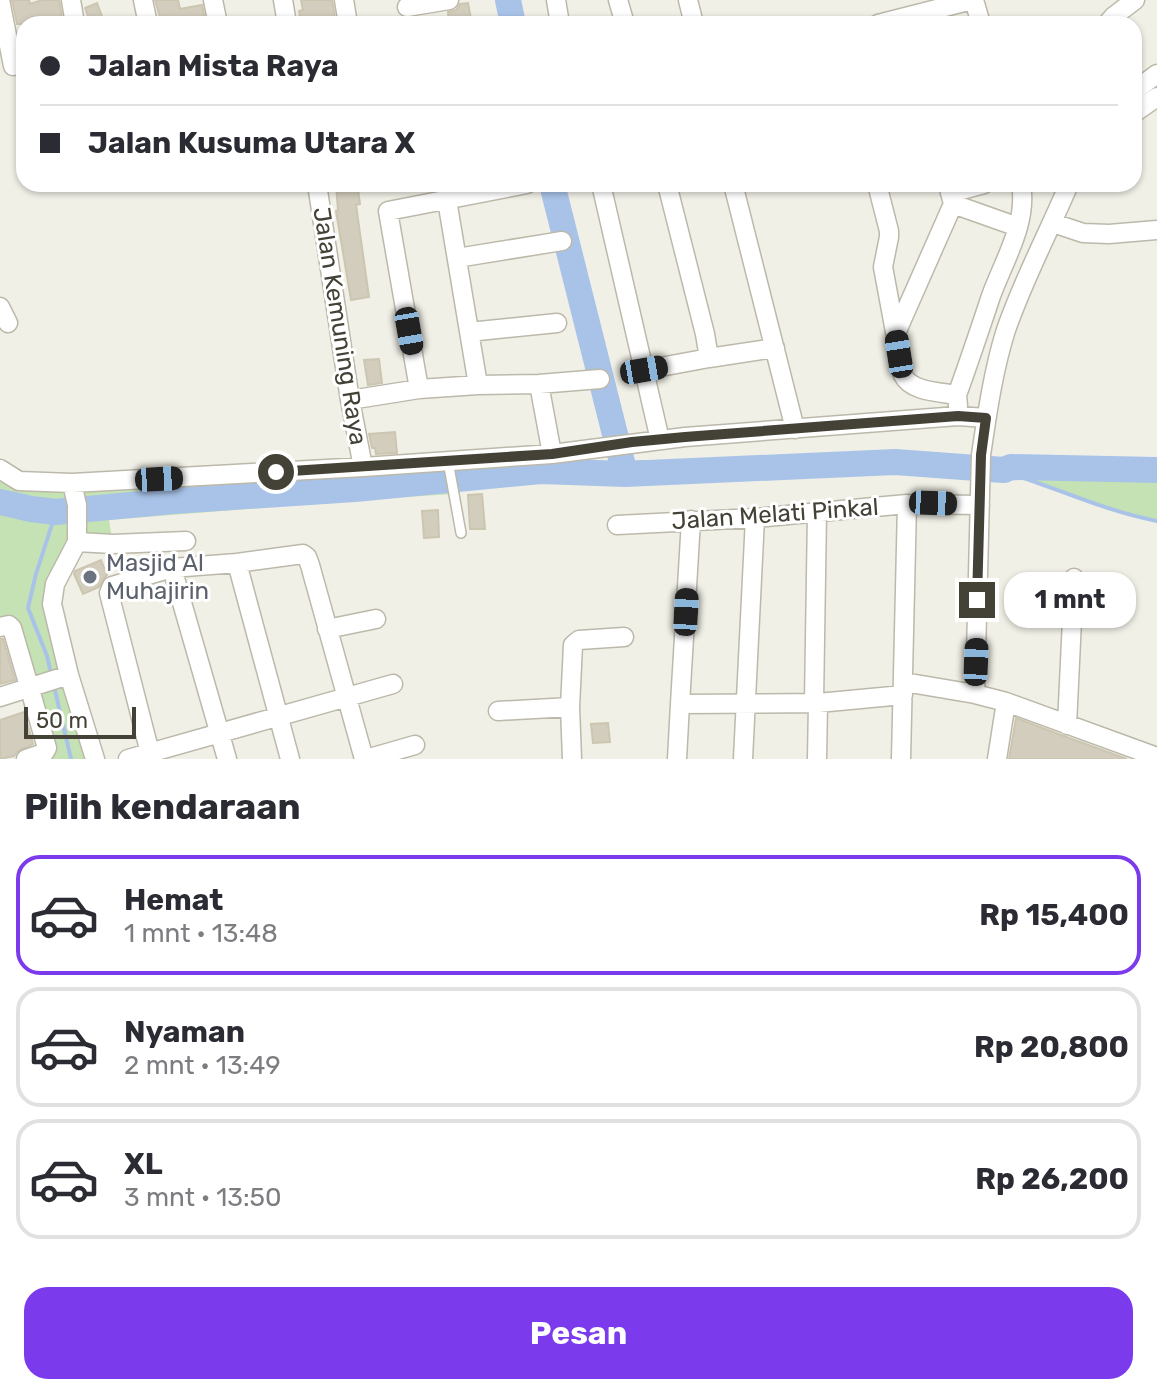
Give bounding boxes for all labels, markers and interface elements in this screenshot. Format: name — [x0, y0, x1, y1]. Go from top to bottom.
text: Jalan Mista Raya — [88, 48, 339, 84]
text: Jalan Kusuma Utara X — [88, 125, 415, 161]
street label: Jalan Kemuning Raya — [307, 205, 373, 447]
car — [393, 305, 425, 357]
car — [883, 328, 915, 380]
car — [618, 354, 670, 386]
route start — [258, 454, 294, 490]
car — [134, 466, 184, 492]
car — [909, 490, 957, 516]
street label: Jalan Melati Pinkal — [671, 493, 879, 535]
place label: Masjid Al Muhajirin — [106, 549, 209, 605]
marker: Masjid Al Muhajirin — [81, 568, 99, 586]
callout: 1 mnt — [1005, 572, 1137, 628]
route end — [959, 582, 995, 618]
text: 1 mnt — [1035, 584, 1106, 615]
car — [673, 587, 699, 637]
car — [963, 638, 989, 686]
scale bar — [24, 703, 136, 739]
text: 50 m — [36, 707, 88, 734]
text: Pilih kendaraan — [24, 785, 301, 828]
icon: car — [28, 879, 100, 951]
text: Hemat — [124, 882, 223, 918]
text: Rp 15,400 — [979, 897, 1129, 933]
text: 1 mnt · 13:48 — [124, 918, 278, 949]
icon: car — [28, 1011, 100, 1083]
text: Nyaman — [124, 1014, 245, 1050]
text: Rp 20,800 — [974, 1029, 1129, 1065]
text: 2 mnt · 13:49 — [124, 1050, 281, 1081]
icon: car — [28, 1143, 100, 1215]
text: XL — [124, 1146, 163, 1182]
text: Rp 26,200 — [975, 1161, 1129, 1197]
text: 3 mnt · 13:50 — [124, 1182, 282, 1213]
button: Pesan — [24, 1287, 1133, 1379]

